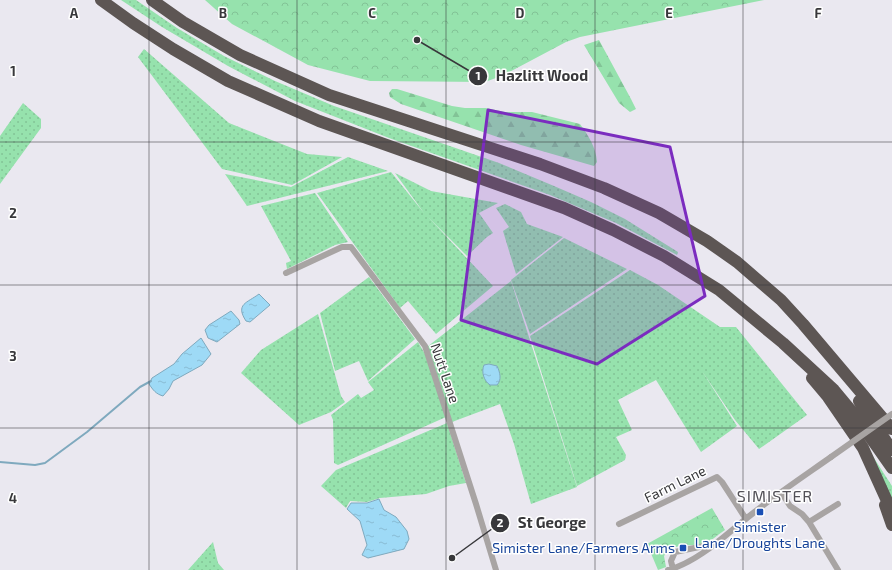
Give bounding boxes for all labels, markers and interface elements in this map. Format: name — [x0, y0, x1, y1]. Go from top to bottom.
text: A — [70, 5, 79, 21]
text: B — [219, 5, 227, 21]
text: C — [368, 5, 376, 21]
text: D — [516, 5, 525, 21]
text: E — [665, 5, 673, 21]
text: F — [814, 5, 822, 21]
callout: Hazlitt Wood — [468, 62, 597, 89]
text: 1 — [10, 63, 16, 79]
text: Hazlitt Wood — [496, 66, 588, 84]
text: 1 — [475, 68, 481, 82]
text: 2 — [9, 205, 17, 221]
street label: Nutt Lane — [427, 341, 464, 405]
text: 3 — [9, 348, 17, 364]
street label: Farm Lane — [641, 461, 708, 506]
district label: SIMISTER — [737, 486, 813, 505]
text: 4 — [9, 490, 17, 506]
marker: Simister Lane/Droughts Lane — [755, 507, 765, 517]
callout: St George — [490, 509, 594, 536]
text: St George — [518, 513, 586, 531]
text: 2 — [497, 515, 504, 529]
place label: Simister Lane/Droughts Lane — [695, 518, 825, 551]
place label: Simister Lane/Farmers Arms — [492, 539, 675, 556]
marker: Simister Lane/Farmers Arms — [678, 543, 688, 553]

